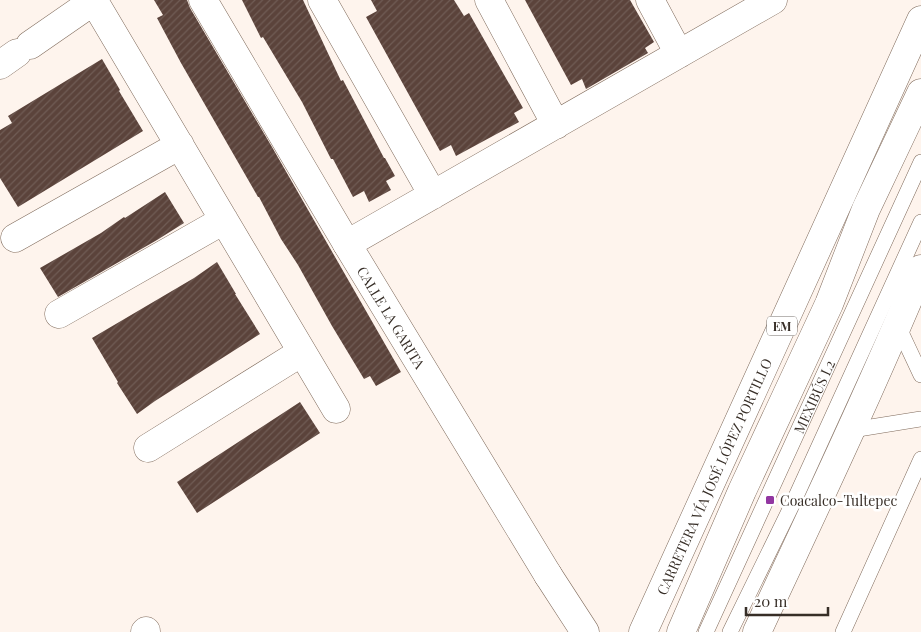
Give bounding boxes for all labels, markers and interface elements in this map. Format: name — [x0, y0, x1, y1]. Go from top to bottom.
street label: CALLE LA GARITA — [353, 263, 430, 372]
road number: EM — [767, 316, 797, 336]
street label: CARRETERA VÍA JOSÉ LÓPEZ PORTILLO — [652, 355, 776, 598]
street label: MEXIBÚS L2 — [789, 357, 839, 436]
place label: Coacalco-Tultepec — [780, 491, 897, 510]
marker: Coacalco-Tultepec — [764, 494, 776, 506]
scale bar — [746, 584, 828, 616]
text: 20 m — [754, 591, 788, 611]

